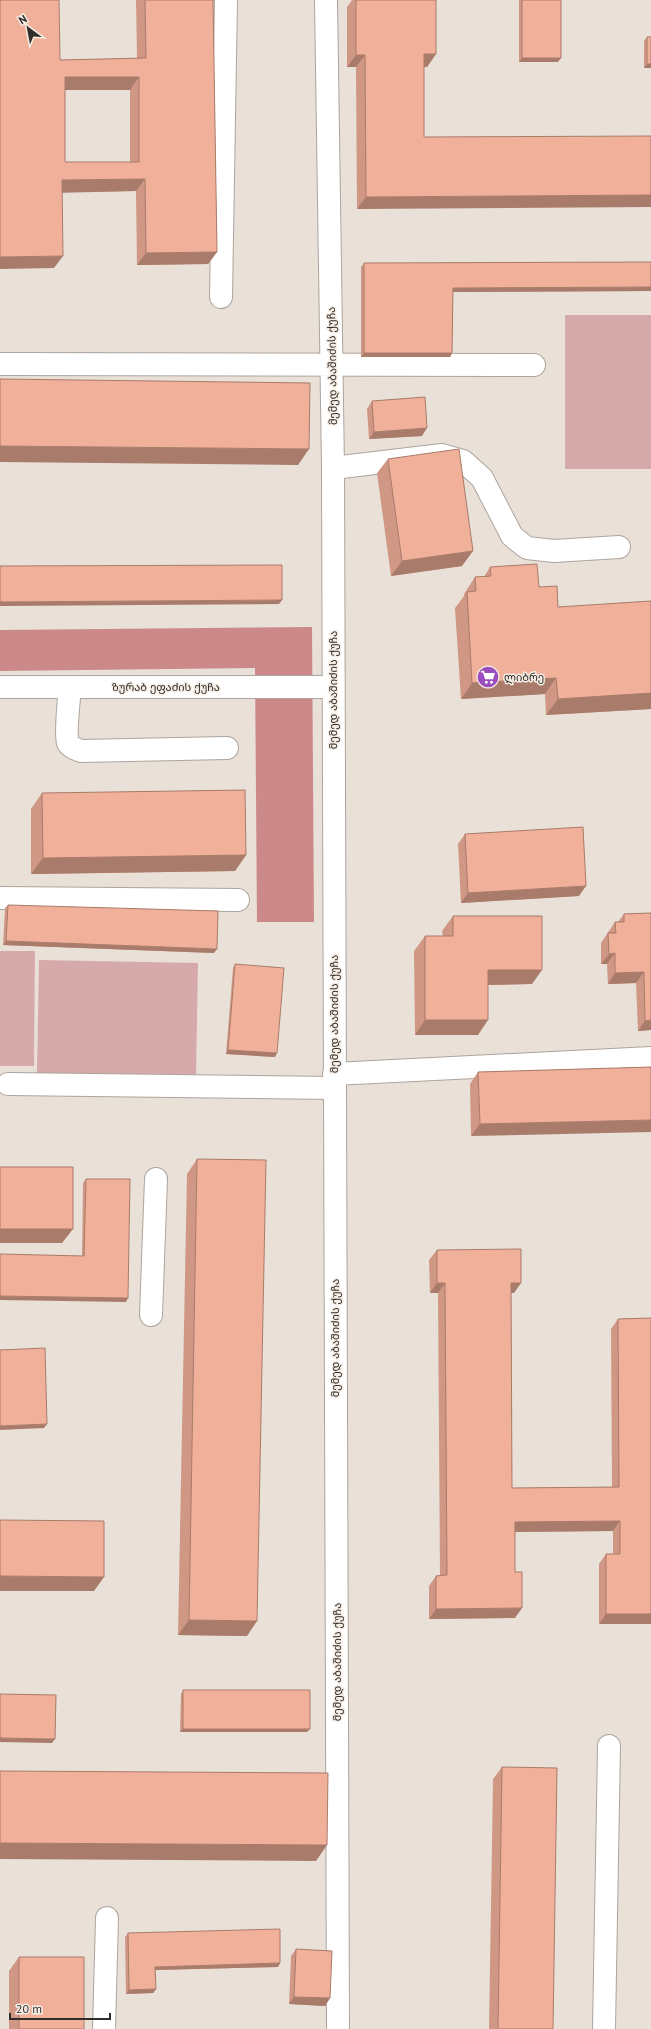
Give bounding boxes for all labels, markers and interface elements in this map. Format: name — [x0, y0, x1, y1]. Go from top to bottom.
north arrow — [8, 8, 48, 48]
text: N — [16, 12, 29, 27]
street label: მემედ აბაშიძის ქუჩა — [324, 307, 340, 425]
street label: მემედ აბაშიძის ქუჩა — [326, 631, 340, 749]
supermarket icon: ლიბრე — [475, 664, 501, 690]
place label: ლიბრე — [504, 670, 544, 684]
street label: ზურაბ ეფაძის ქუჩა — [112, 680, 220, 694]
street label: მემედ აბაშიძის ქუჩა — [327, 955, 341, 1073]
street label: მემედ აბაშიძის ქუჩა — [328, 1279, 342, 1397]
street label: მემედ აბაშიძის ქუჩა — [330, 1603, 344, 1721]
scale bar — [10, 1995, 110, 2021]
text: 20 m — [16, 2001, 42, 2016]

